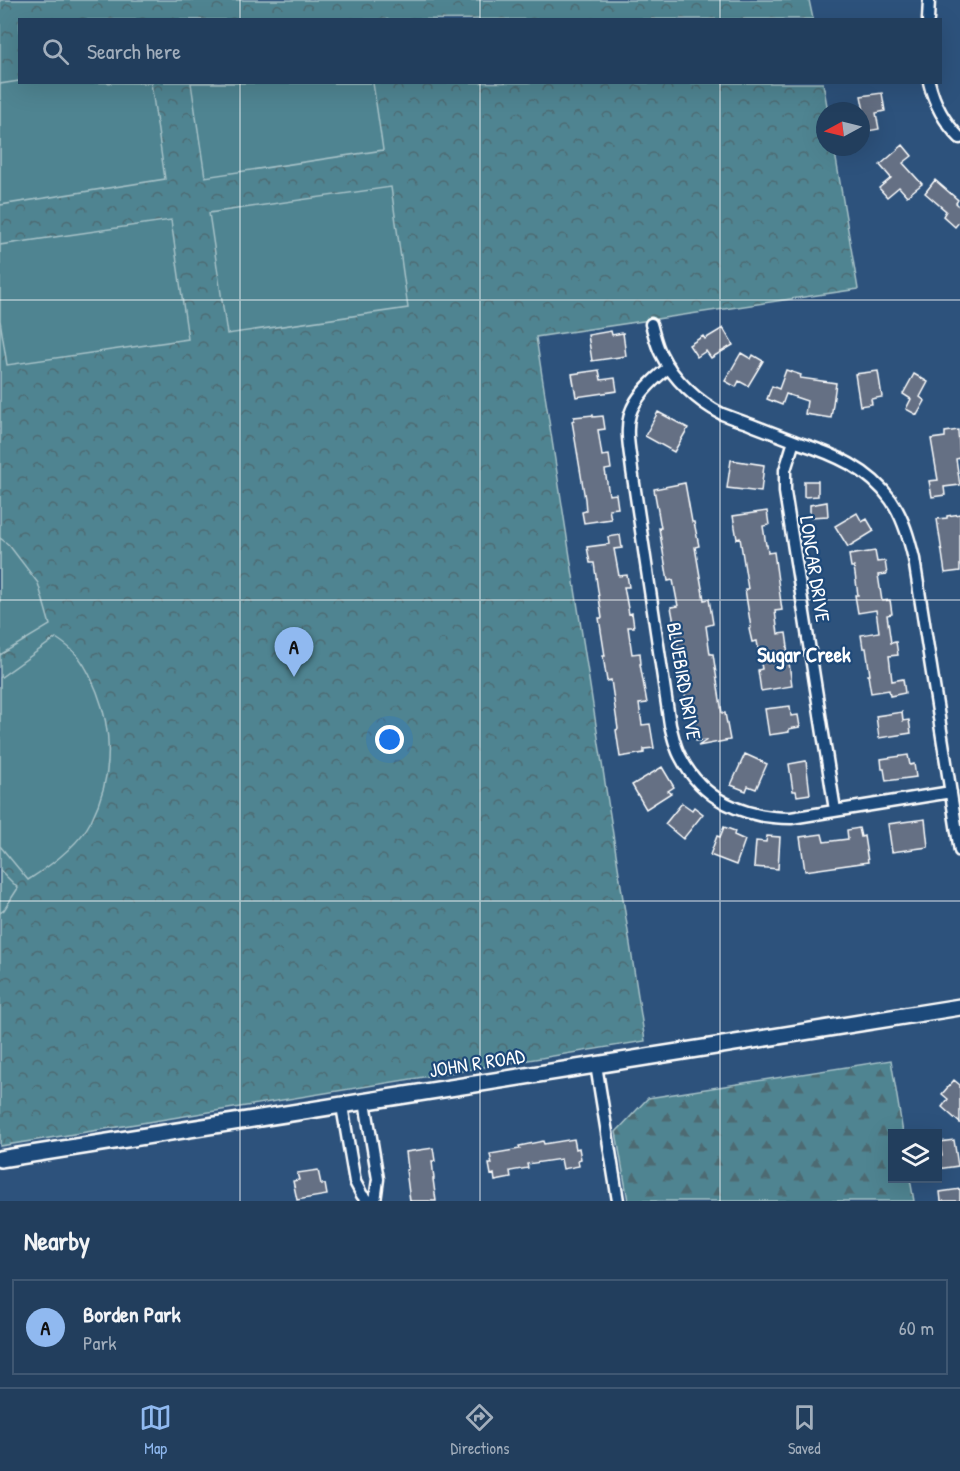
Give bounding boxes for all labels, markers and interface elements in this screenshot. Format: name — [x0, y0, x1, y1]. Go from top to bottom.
search box — [18, 18, 942, 84]
icon: search — [39, 35, 72, 68]
text: Search here — [87, 36, 181, 66]
north arrow — [816, 102, 870, 156]
street label: LONCAR DRIVE — [794, 514, 837, 624]
street label: BLUEBIRD DRIVE — [661, 620, 708, 742]
pin: A — [274, 628, 314, 677]
district label: Sugar Creek — [757, 640, 851, 670]
your location — [375, 725, 404, 754]
street label: JOHN R ROAD — [427, 1042, 527, 1083]
map controls — [888, 1129, 942, 1183]
button: layers — [888, 1129, 942, 1183]
text: Nearby — [24, 1223, 90, 1258]
text: Borden Park — [83, 1299, 181, 1329]
text: A — [41, 1314, 50, 1341]
text: 60 m — [899, 1314, 934, 1341]
text: Park — [83, 1329, 116, 1356]
tab: Map — [139, 1401, 172, 1459]
tab: Directions — [451, 1401, 509, 1459]
tab: Saved — [788, 1401, 821, 1459]

